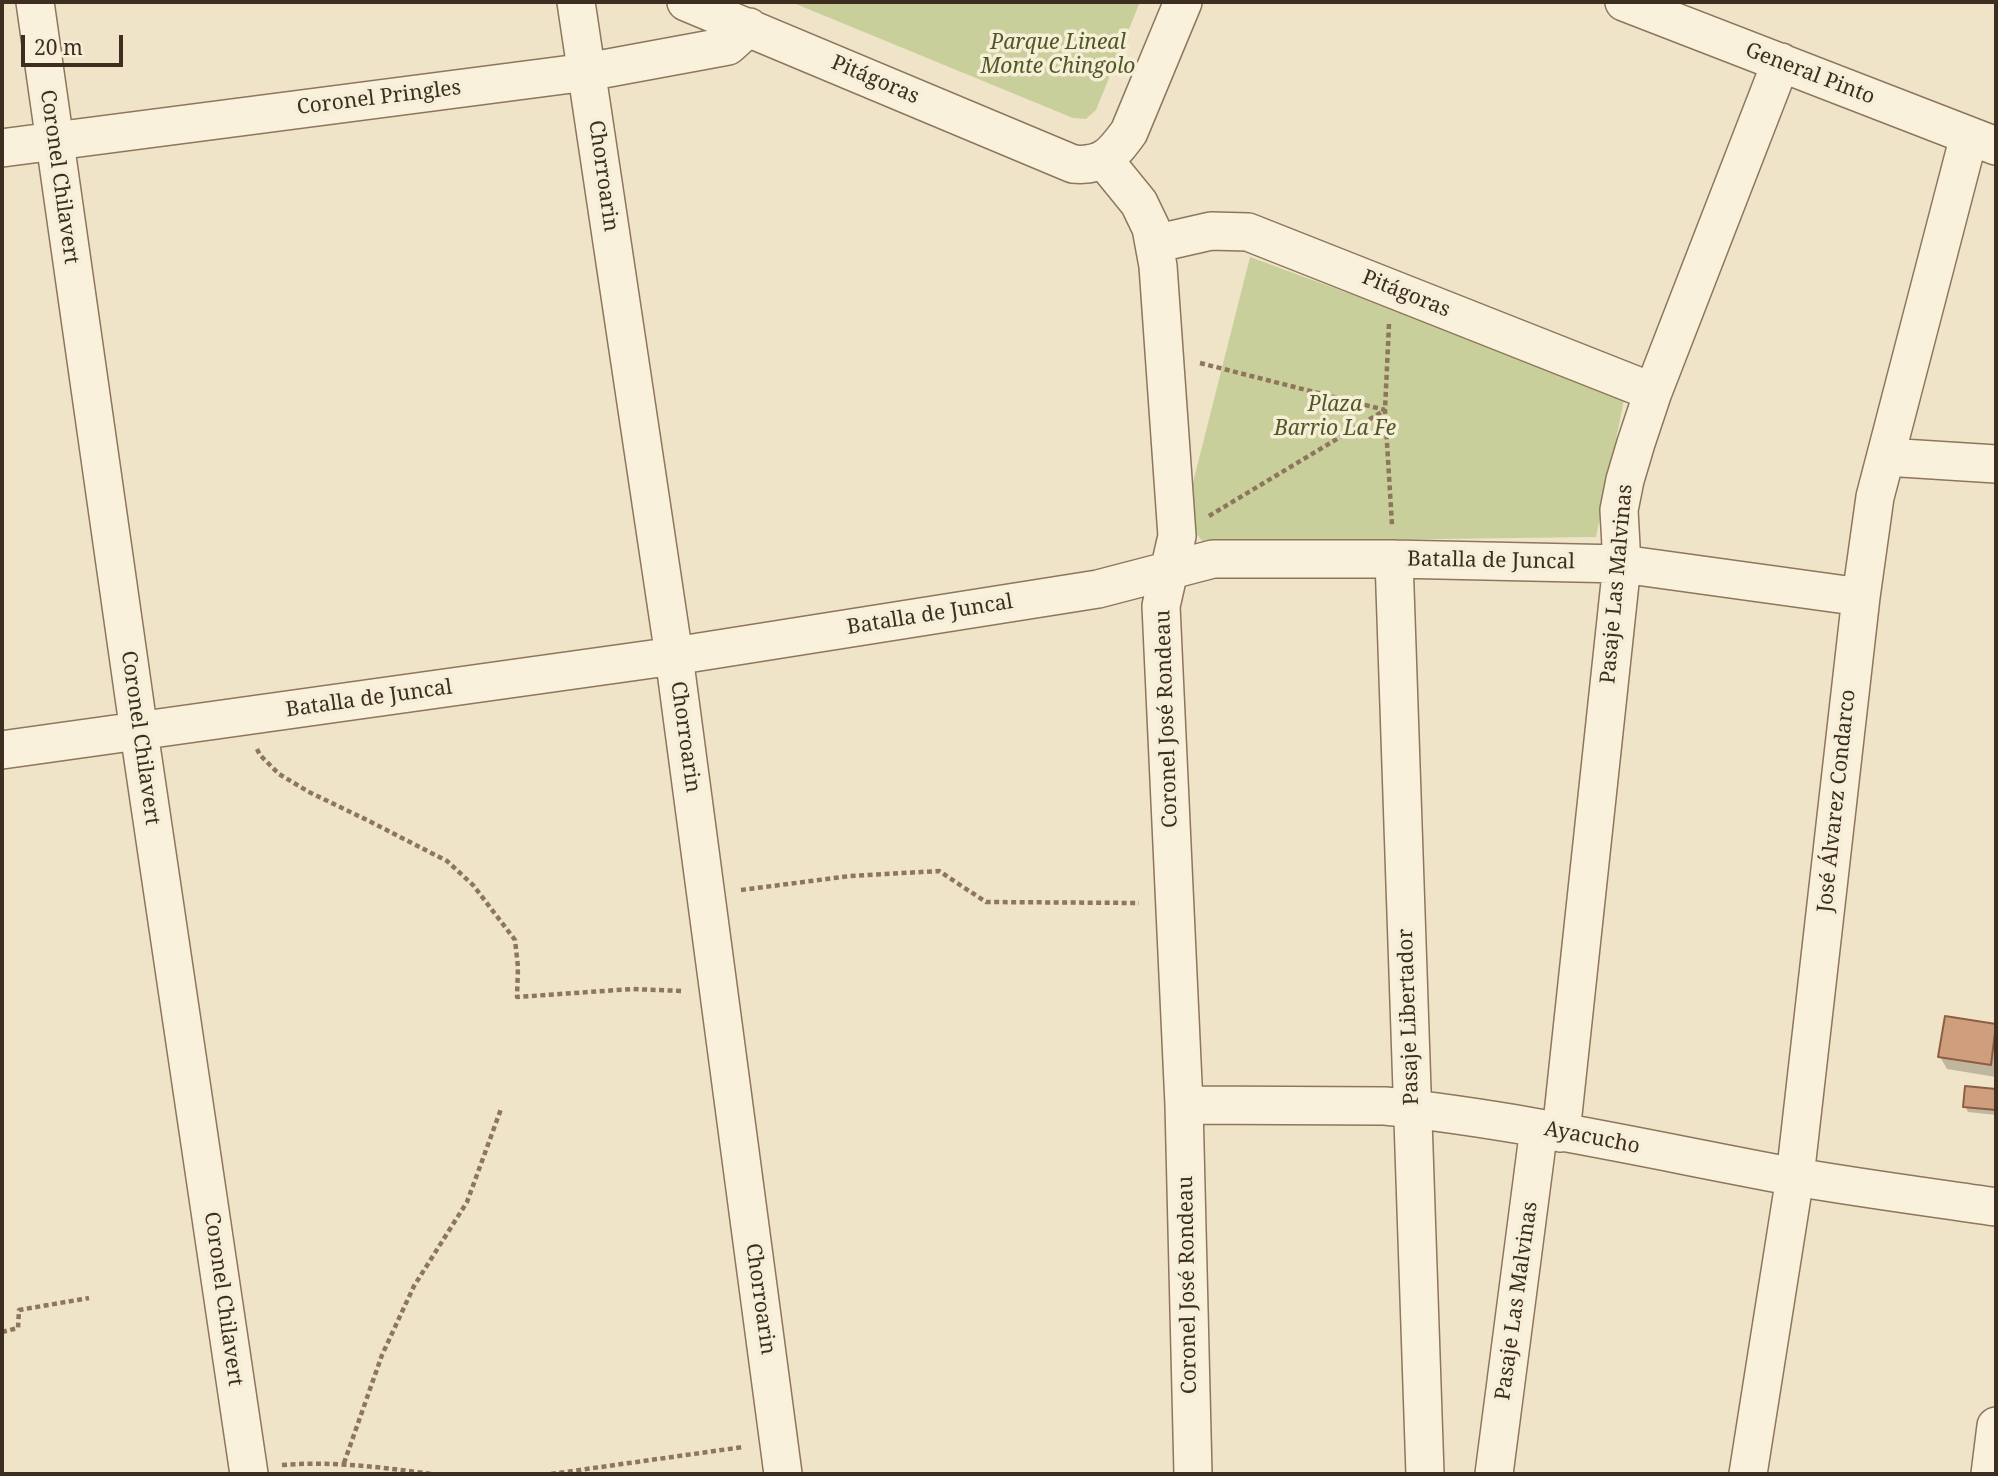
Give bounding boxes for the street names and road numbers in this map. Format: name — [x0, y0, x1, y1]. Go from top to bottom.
street label: General Pinto — [1742, 38, 1878, 110]
street label: Pitágoras — [827, 50, 923, 110]
street label: Coronel Pringles — [296, 75, 462, 121]
street label: Coronel Chilavert — [34, 88, 84, 266]
street label: Chorroarin — [583, 119, 623, 233]
street label: Pitágoras — [1358, 265, 1454, 323]
street label: Pasaje Las Malvinas — [1596, 483, 1638, 685]
street label: Batalla de Juncal — [1407, 547, 1575, 575]
street label: Batalla de Juncal — [845, 589, 1015, 641]
street label: Coronel José Rondeau — [1151, 609, 1183, 829]
street label: Coronel Chilavert — [115, 649, 165, 827]
street label: Batalla de Juncal — [284, 675, 454, 723]
street label: Chorroarin — [665, 680, 705, 794]
street label: José Álvarez Condarco — [1813, 688, 1861, 914]
street label: Pasaje Libertador — [1393, 928, 1425, 1106]
street label: Ayacucho — [1542, 1116, 1642, 1160]
street label: Coronel José Rondeau — [1173, 1176, 1203, 1394]
street label: Pasaje Las Malvinas — [1491, 1200, 1543, 1402]
street label: Coronel Chilavert — [198, 1210, 248, 1388]
street label: Chorroarin — [740, 1242, 780, 1356]

